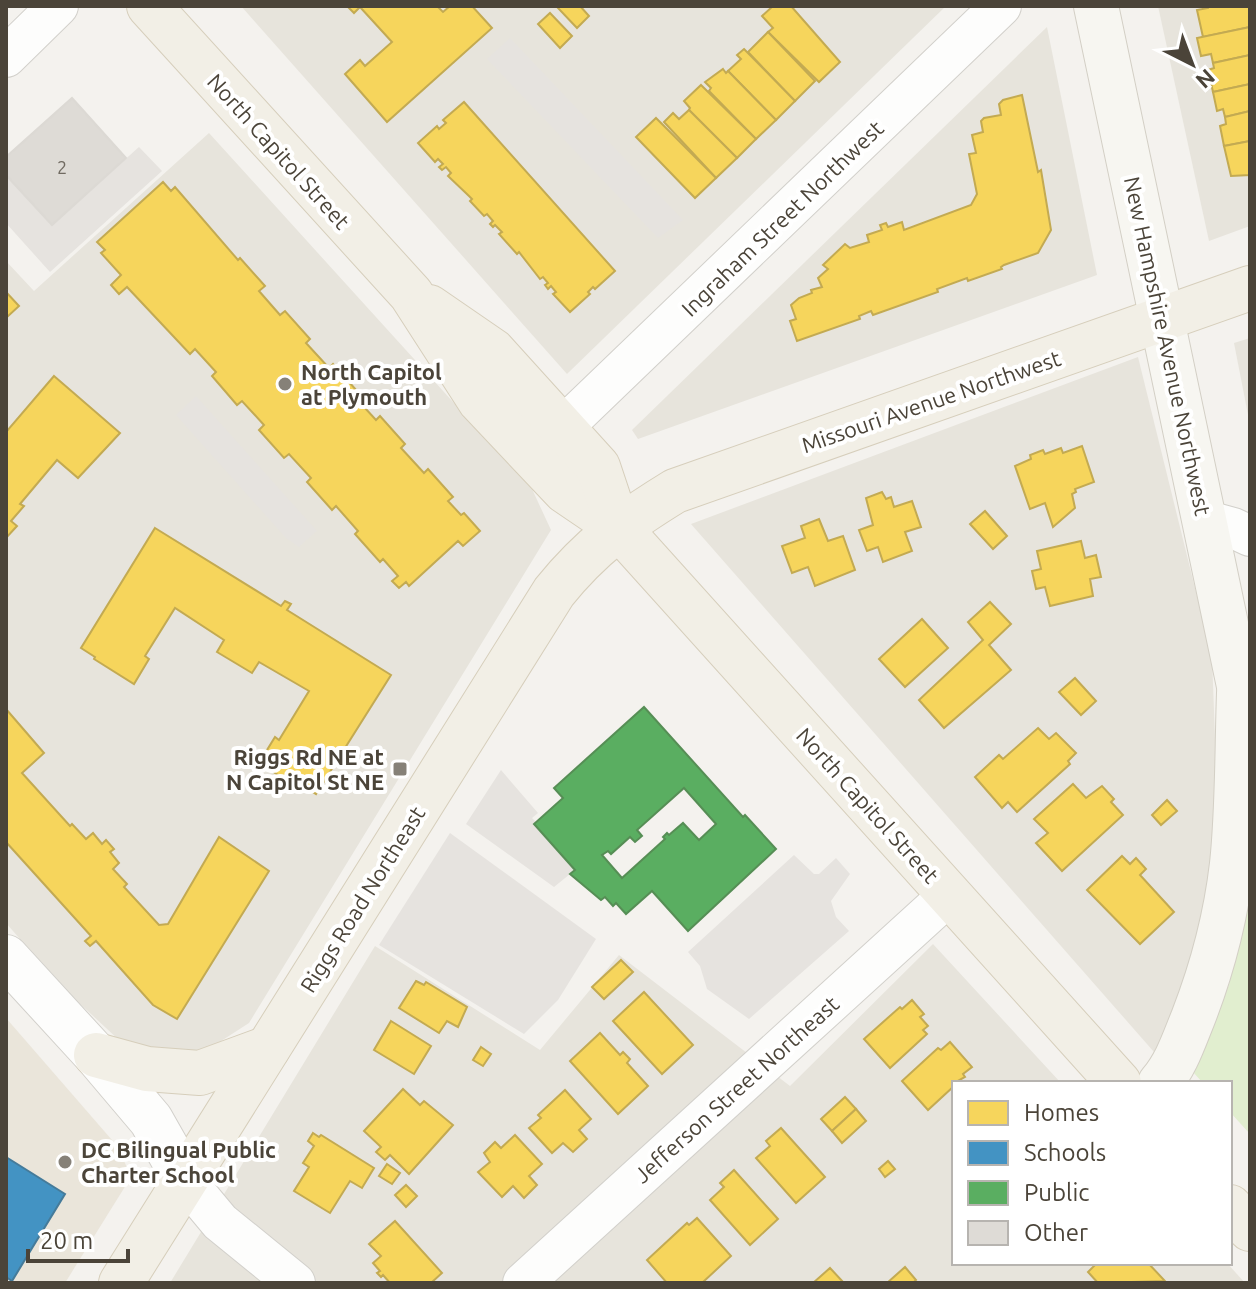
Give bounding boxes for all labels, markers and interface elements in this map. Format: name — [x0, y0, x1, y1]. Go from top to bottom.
north arrow — [1152, 24, 1232, 104]
text: N — [1191, 64, 1220, 94]
street label: North Capitol Street — [203, 68, 355, 234]
street label: Ingraham Street Northwest — [676, 115, 888, 321]
house number: 2 — [57, 157, 67, 177]
street label: New Hampshire Avenue Northwest — [1120, 174, 1216, 518]
street label: Missouri Avenue Northwest — [798, 345, 1064, 457]
place label: North Capitol at Plymouth — [301, 359, 442, 409]
marker: North Capitol at Plymouth — [276, 375, 294, 393]
street label: North Capitol Street — [792, 722, 944, 888]
place label: Riggs Rd NE at N Capitol St NE — [226, 744, 384, 794]
marker: Riggs Rd NE at N Capitol St NE — [391, 760, 409, 778]
street label: Riggs Road Northeast — [295, 801, 430, 997]
street label: Jefferson Street Northeast — [629, 990, 844, 1187]
legend — [952, 1081, 1232, 1265]
text: Homes — [1024, 1099, 1099, 1126]
place label: DC Bilingual Public Charter School — [81, 1137, 276, 1187]
text: Schools — [1024, 1139, 1106, 1166]
marker: DC Bilingual Public Charter School — [56, 1153, 74, 1171]
text: Public — [1024, 1179, 1089, 1206]
scale bar — [28, 1213, 128, 1263]
text: Other — [1024, 1219, 1088, 1246]
text: 20 m — [40, 1227, 93, 1254]

